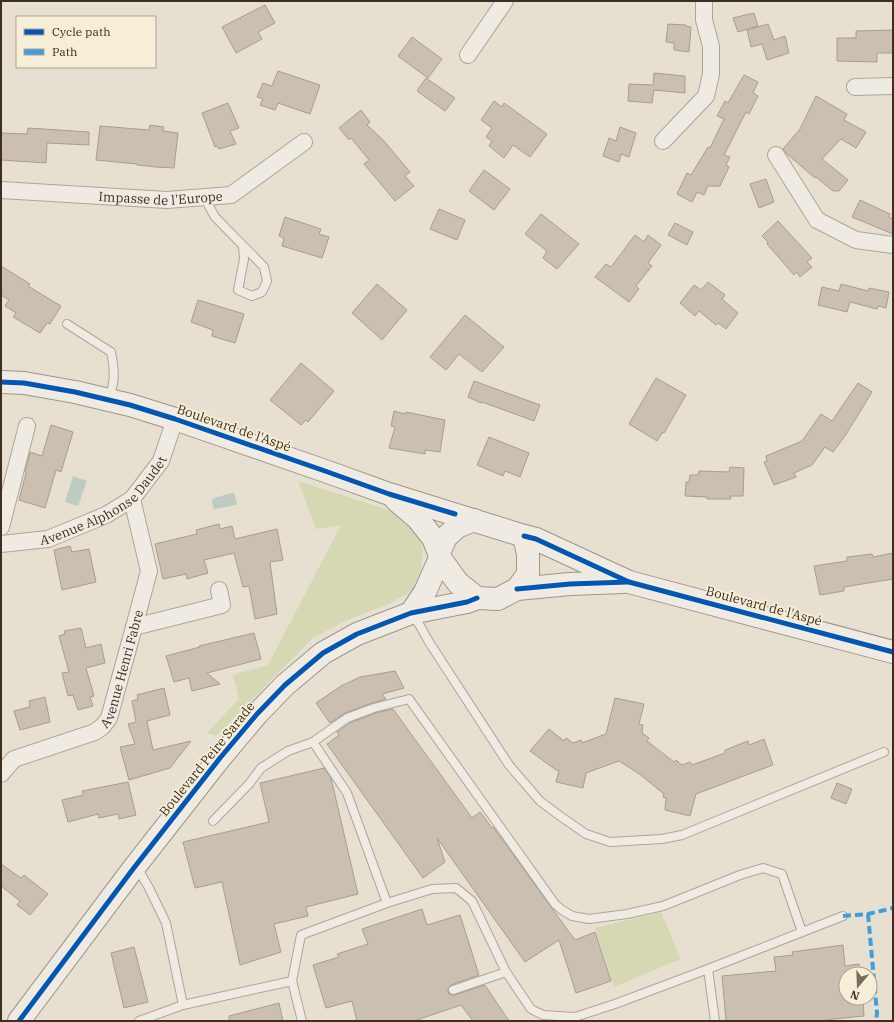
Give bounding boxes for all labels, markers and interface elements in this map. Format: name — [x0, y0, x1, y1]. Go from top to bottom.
legend — [16, 16, 156, 68]
text: Cycle path — [52, 24, 111, 39]
text: Path — [52, 44, 78, 59]
street label: Impasse de l'Europe — [98, 187, 223, 209]
street label: Boulevard de l'Aspé — [175, 400, 293, 456]
street label: Avenue Alphonse Daudet — [39, 454, 171, 548]
street label: Boulevard de l'Aspé — [704, 582, 824, 630]
street label: Avenue Henri Fabre — [96, 608, 147, 731]
street label: Boulevard Peire Sarade — [156, 698, 259, 820]
north arrow — [838, 966, 878, 1006]
text: N — [848, 987, 861, 1003]

